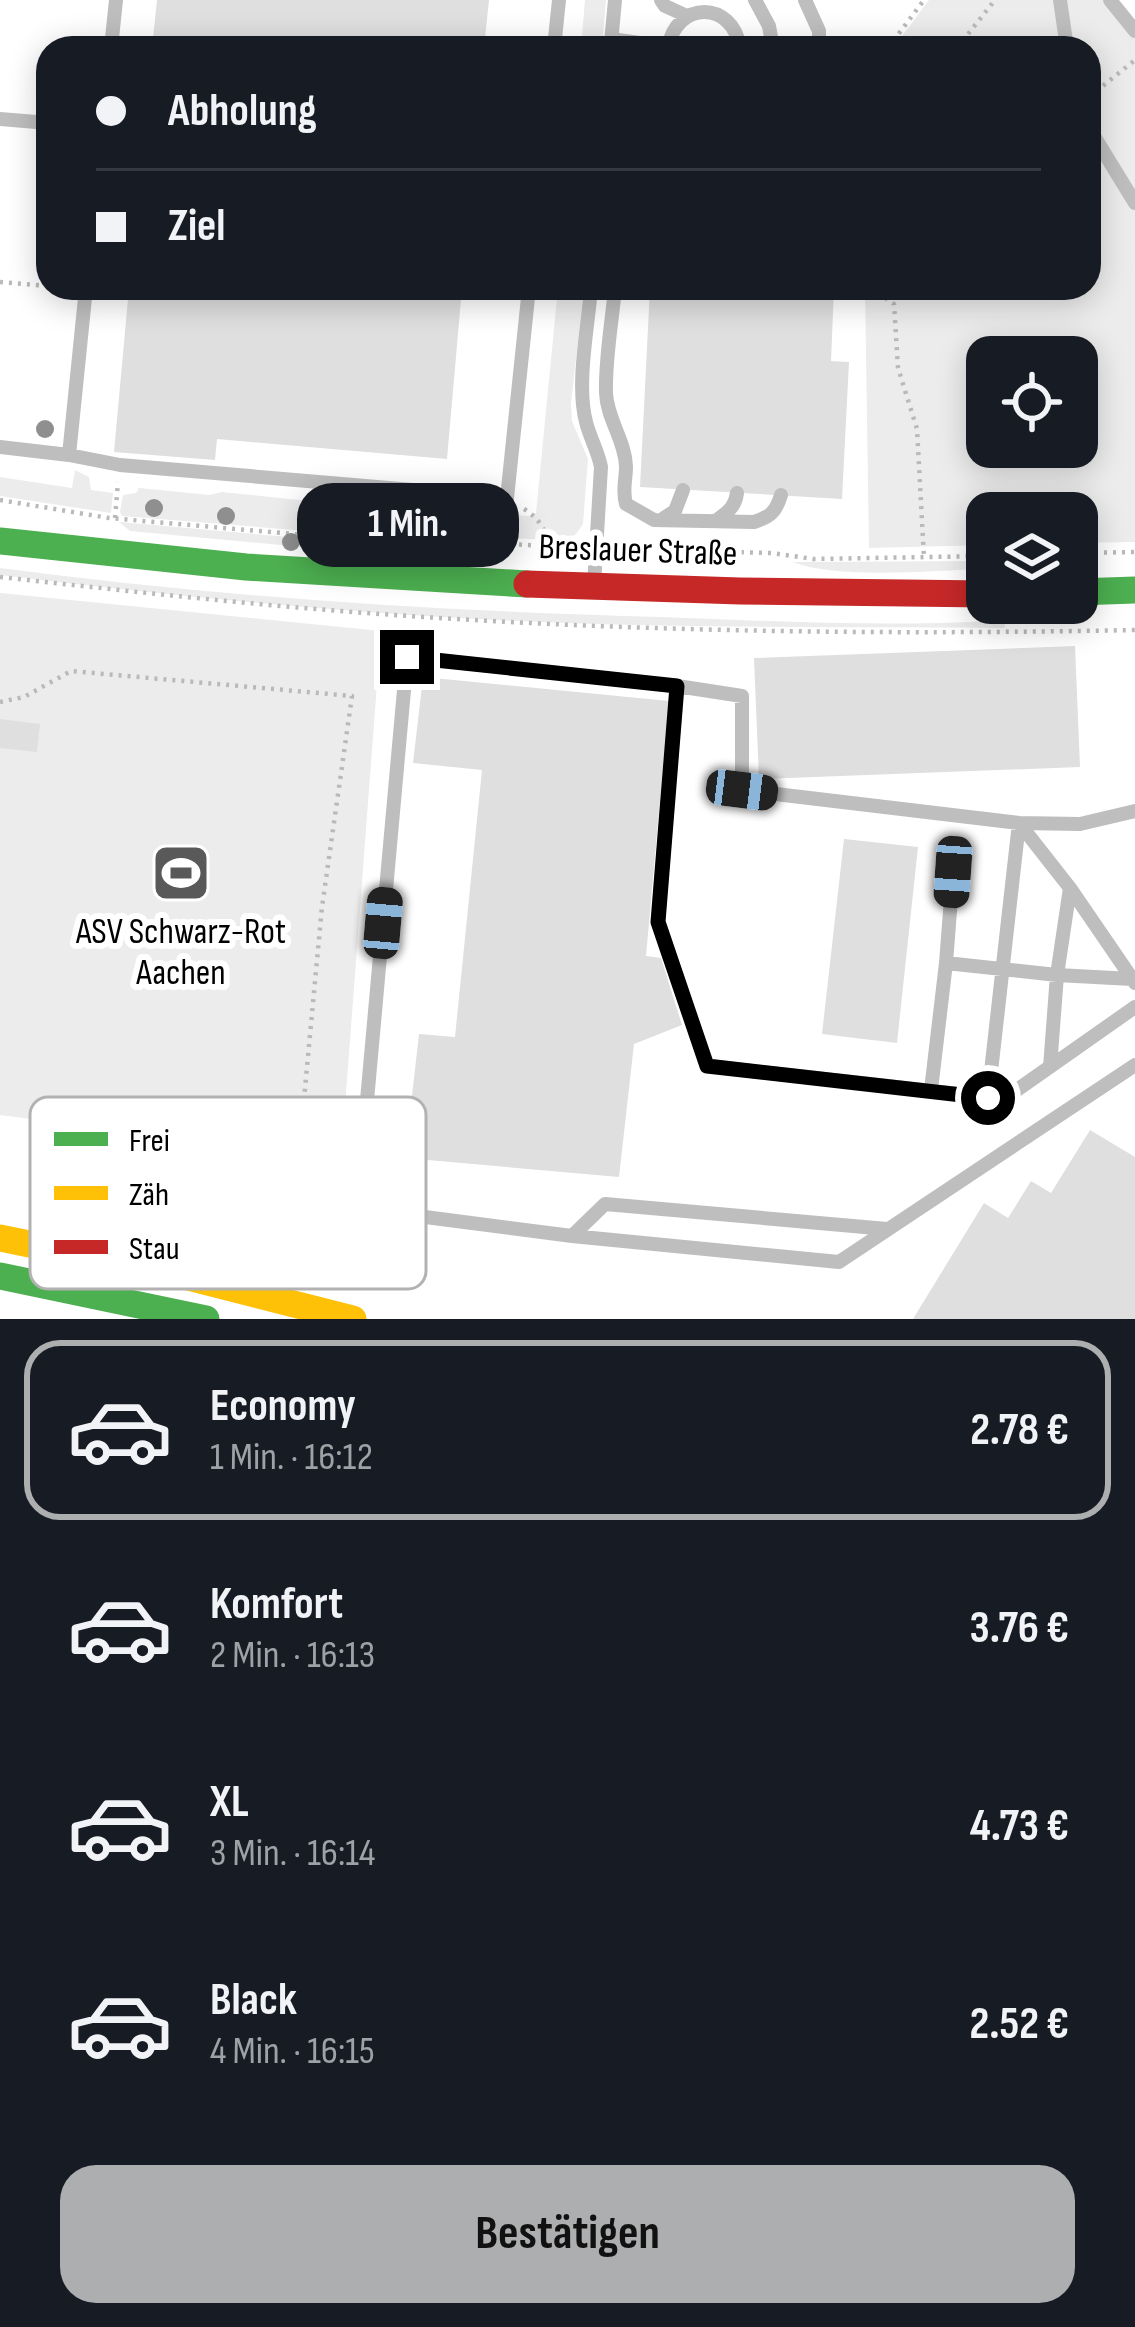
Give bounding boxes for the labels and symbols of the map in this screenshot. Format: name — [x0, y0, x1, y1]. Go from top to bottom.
callout: 1 Min. — [296, 483, 518, 567]
street label: Breslauer Straße — [538, 526, 738, 576]
route end — [380, 630, 434, 684]
car — [704, 768, 780, 812]
car — [933, 835, 973, 909]
sports icon: ASV Schwarz-Rot Aachen — [150, 842, 212, 904]
car — [362, 886, 404, 960]
place label: ASV Schwarz-Rot Aachen — [75, 911, 286, 995]
route start — [961, 1071, 1015, 1125]
legend — [30, 1097, 426, 1289]
text: Frei — [129, 1121, 170, 1161]
text: Zäh — [129, 1175, 169, 1215]
text: Stau — [129, 1229, 180, 1269]

